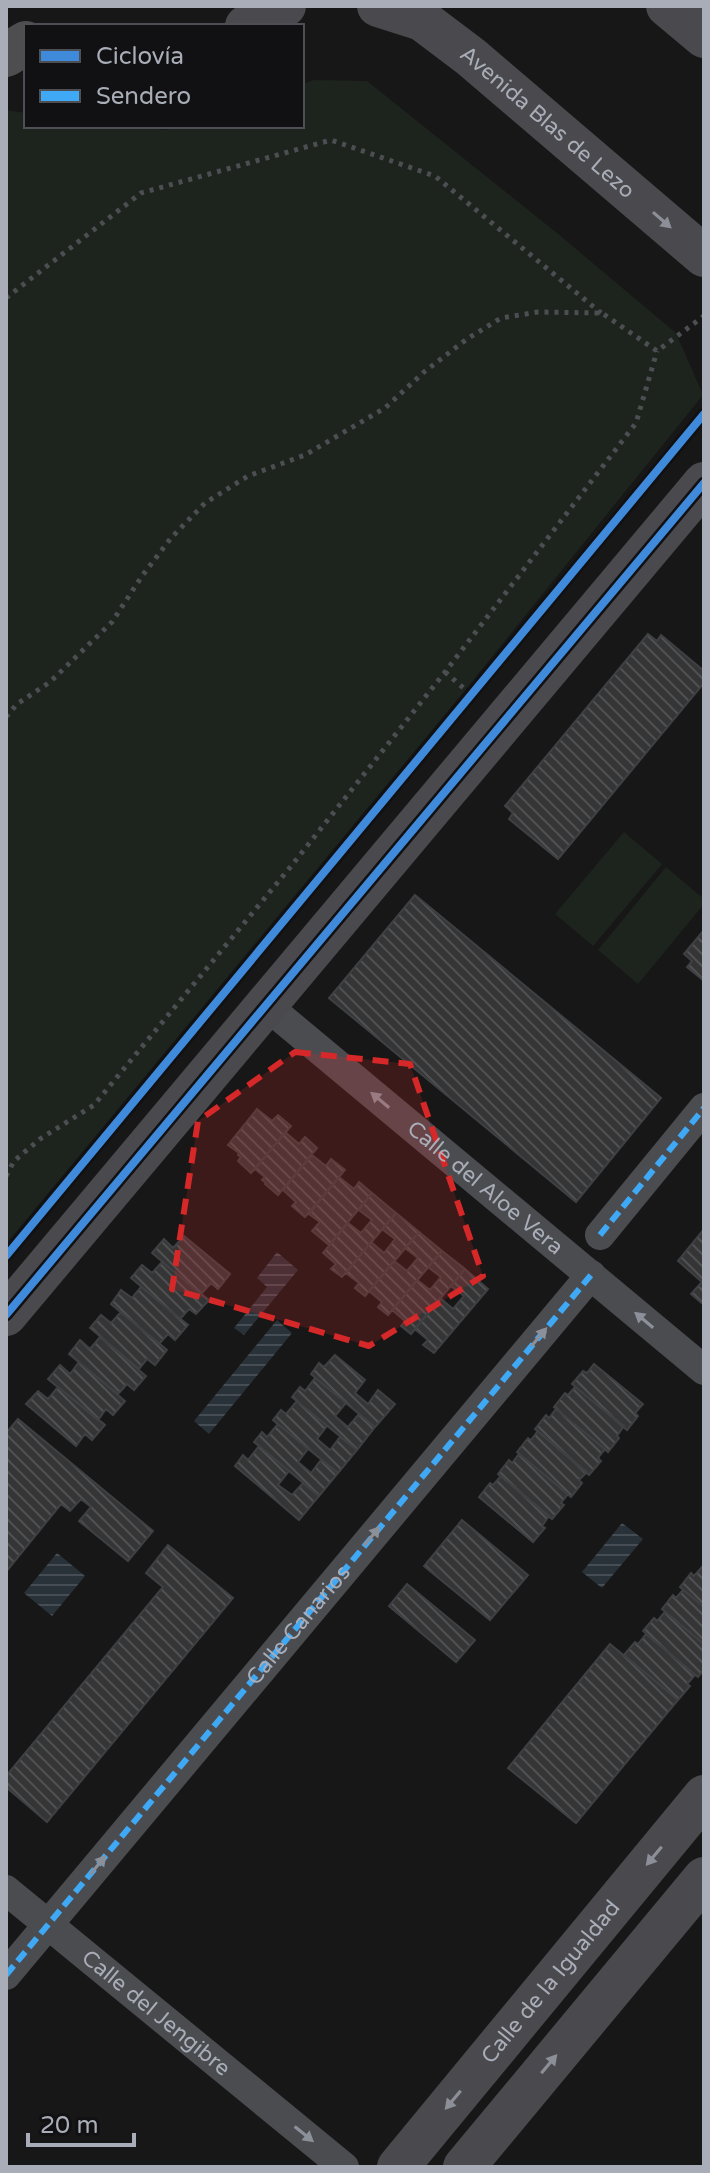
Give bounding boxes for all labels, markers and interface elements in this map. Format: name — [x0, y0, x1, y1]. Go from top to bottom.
legend — [24, 24, 304, 128]
street label: Avenida Blas de Lezo — [455, 40, 640, 204]
text: Ciclovía — [96, 42, 184, 71]
text: Sendero — [96, 82, 191, 111]
one-way arrow — [651, 211, 671, 228]
one-way arrow — [369, 1092, 390, 1109]
street label: Calle del Aloe Vera — [402, 1115, 568, 1260]
one-way arrow — [634, 1312, 654, 1329]
one-way arrow — [530, 1327, 547, 1347]
one-way arrow — [363, 1527, 380, 1547]
street label: Calle Canarios — [241, 1560, 356, 1690]
one-way arrow — [646, 1846, 663, 1866]
one-way arrow — [89, 1855, 106, 1875]
street label: Calle de la Igualdad — [476, 1895, 626, 2069]
street label: Calle del Jengibre — [77, 1944, 236, 2081]
one-way arrow — [540, 2054, 557, 2074]
one-way arrow — [445, 2090, 462, 2110]
scale bar — [28, 2097, 134, 2147]
text: 20 m — [40, 2111, 98, 2140]
one-way arrow — [294, 2126, 315, 2143]

